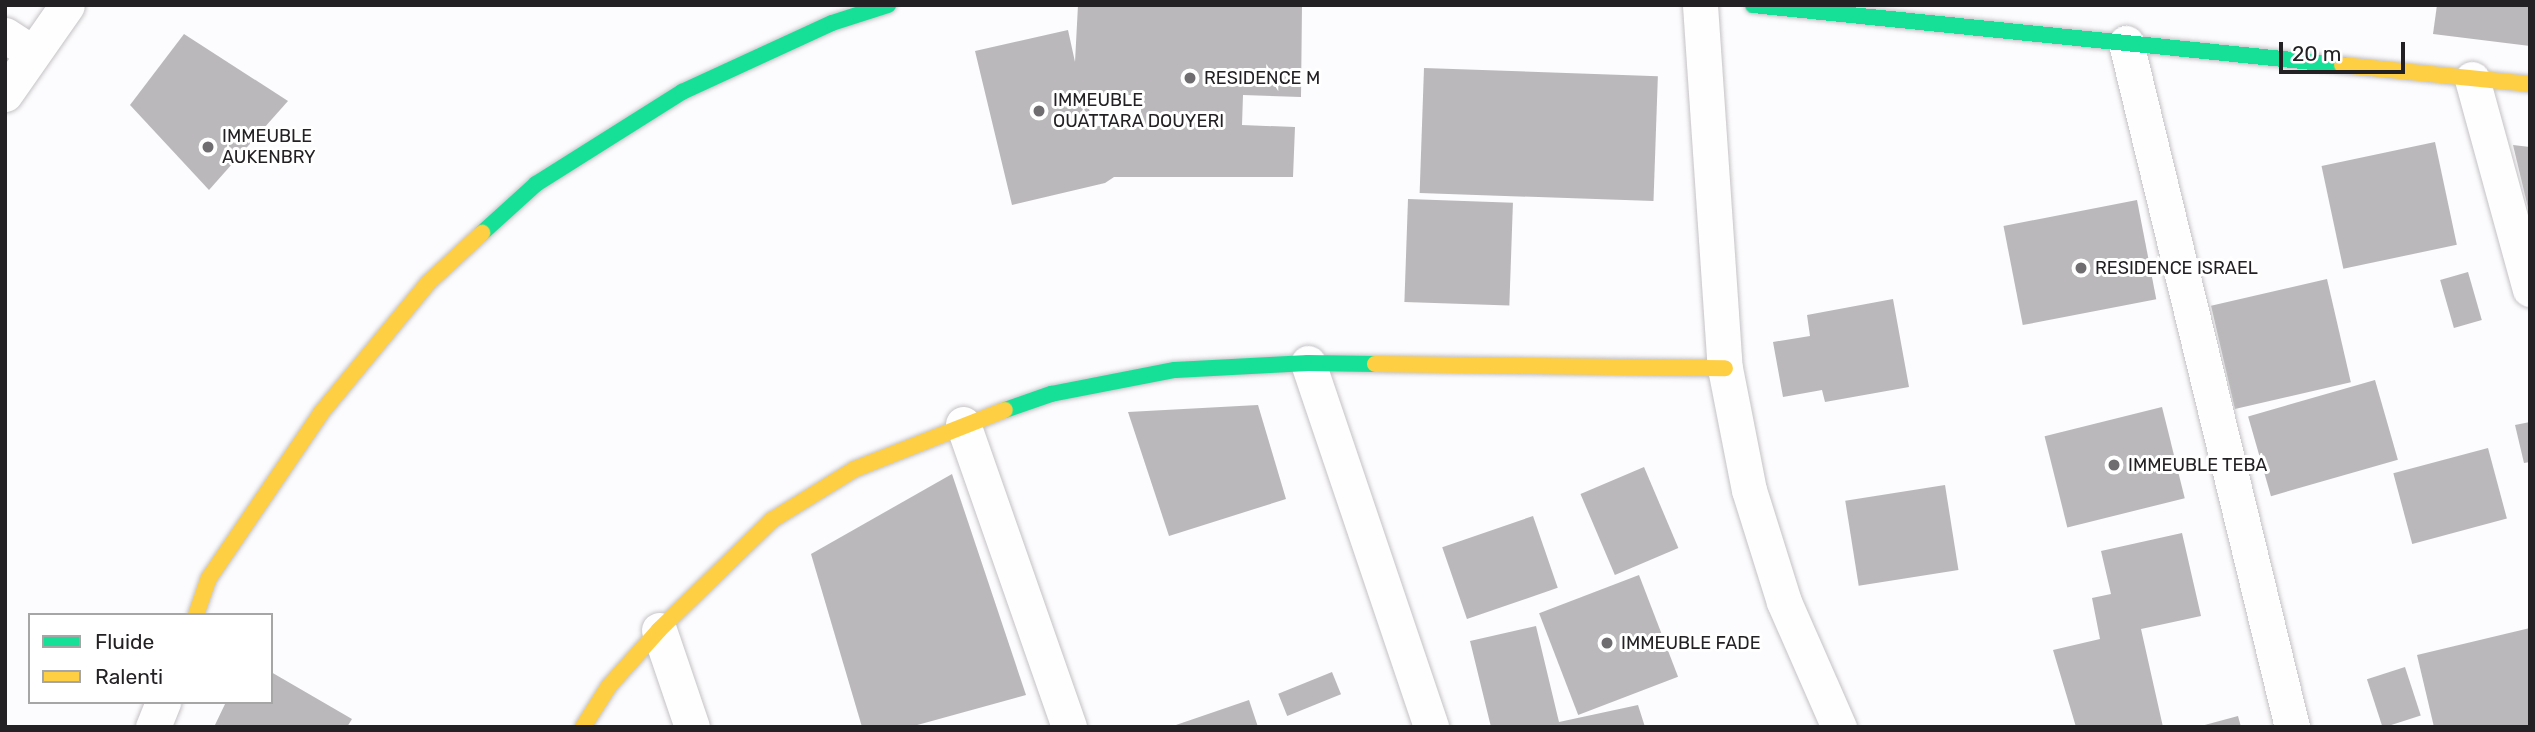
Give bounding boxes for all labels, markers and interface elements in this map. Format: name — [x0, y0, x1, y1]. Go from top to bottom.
scale bar — [2283, 28, 2409, 72]
text: 20 m — [2292, 41, 2341, 66]
place label: RESIDENCE M — [1204, 67, 1320, 89]
marker: RESIDENCE M — [1182, 70, 1198, 86]
place label: IMMEUBLE OUATTARA DOUYERI — [1053, 90, 1225, 132]
marker: IMMEUBLE OUATTARA DOUYERI — [1031, 103, 1047, 119]
place label: IMMEUBLE AUKENBRY — [222, 126, 316, 168]
marker: IMMEUBLE AUKENBRY — [200, 139, 216, 155]
place label: RESIDENCE ISRAEL — [2095, 257, 2258, 279]
marker: RESIDENCE ISRAEL — [2073, 260, 2089, 276]
place label: IMMEUBLE TEBA — [2128, 454, 2268, 476]
marker: IMMEUBLE TEBA — [2106, 457, 2122, 473]
legend — [28, 613, 273, 704]
text: Fluide — [95, 629, 154, 654]
place label: IMMEUBLE FADE — [1621, 632, 1761, 654]
marker: IMMEUBLE FADE — [1599, 635, 1615, 651]
text: Ralenti — [95, 664, 163, 689]

